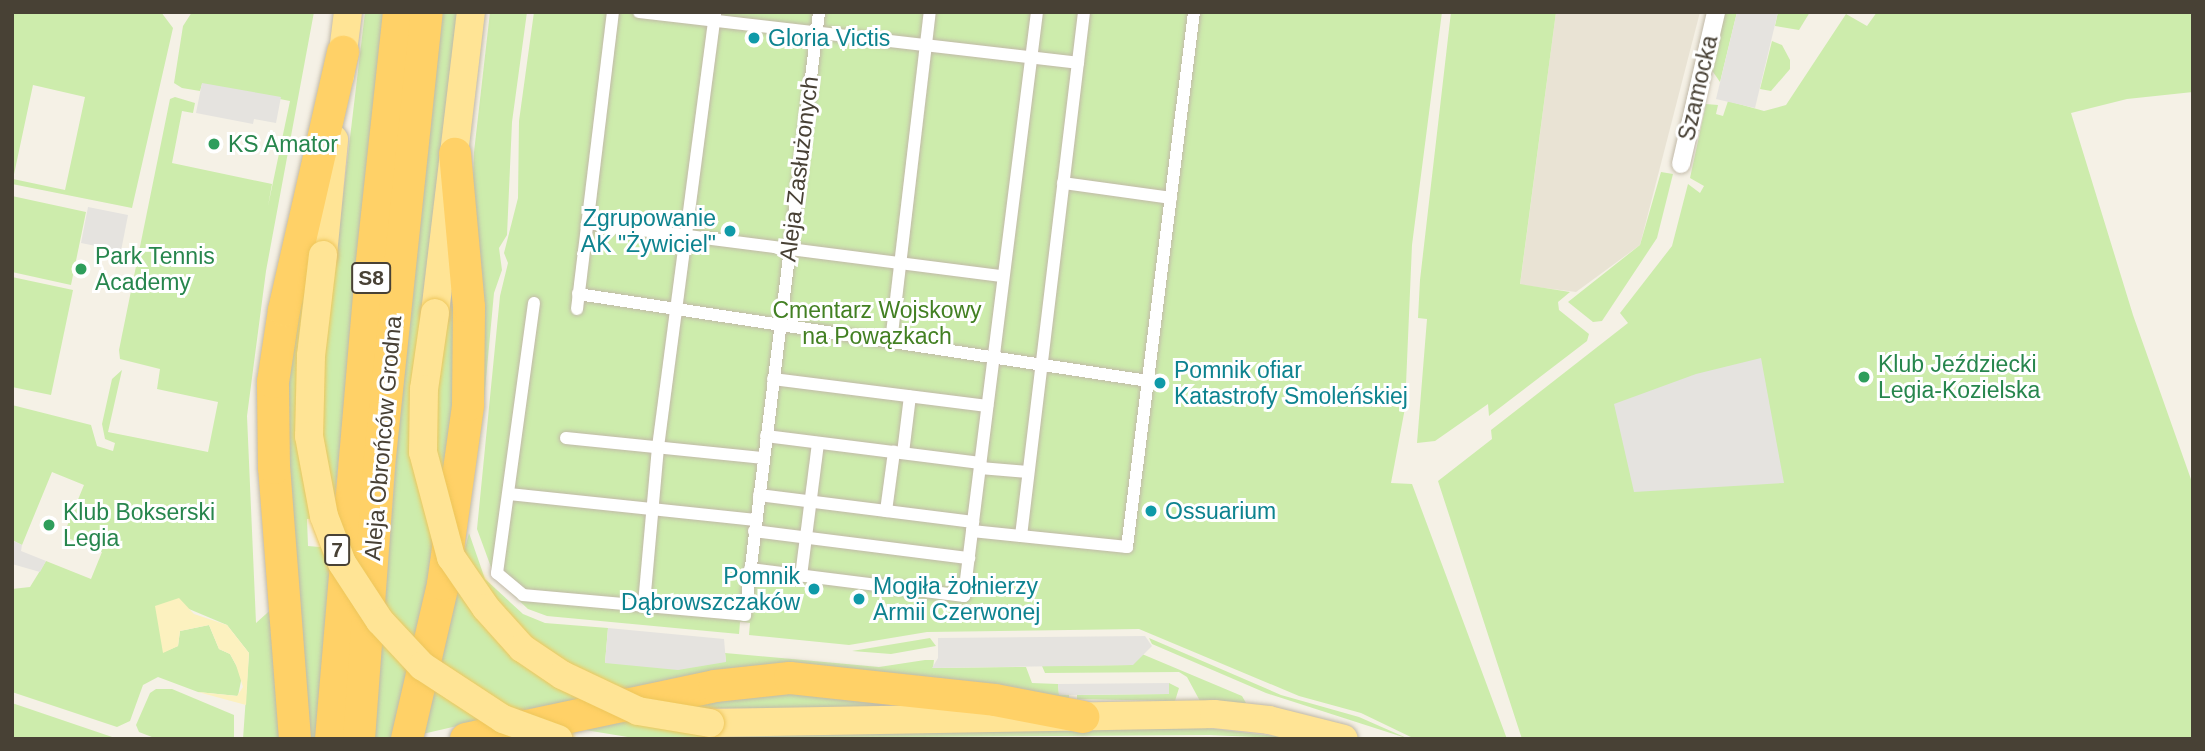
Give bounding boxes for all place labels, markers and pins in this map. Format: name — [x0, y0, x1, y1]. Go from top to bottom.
place label: Gloria Victis — [768, 24, 890, 52]
marker: Gloria Victis — [746, 30, 762, 46]
place label: KS Amator — [228, 130, 339, 158]
marker: KS Amator — [206, 136, 222, 152]
place label: Zgrupowanie AK "Żywiciel" — [581, 204, 716, 258]
marker: Zgrupowanie AK "Żywiciel" — [722, 223, 738, 239]
place label: Park Tennis Academy — [95, 242, 215, 296]
marker: Park Tennis Academy — [73, 261, 89, 277]
place label: Klub Jeździecki Legia-Kozielska — [1878, 350, 2040, 404]
place label: Pomnik ofiar Katastrofy Smoleńskiej — [1174, 356, 1408, 410]
marker: Klub Jeździecki Legia-Kozielska — [1856, 369, 1872, 385]
marker: Pomnik ofiar Katastrofy Smoleńskiej — [1152, 375, 1168, 391]
place label: Ossuarium — [1165, 497, 1276, 525]
place label: Klub Bokserski Legia — [63, 498, 215, 552]
marker: Ossuarium — [1143, 503, 1159, 519]
marker: Klub Bokserski Legia — [41, 517, 57, 533]
place label: Pomnik Dąbrowszczaków — [621, 562, 800, 616]
place label: Mogiła żołnierzy Armii Czerwonej — [873, 572, 1040, 626]
marker: Pomnik Dąbrowszczaków — [806, 581, 822, 597]
marker: Mogiła żołnierzy Armii Czerwonej — [851, 591, 867, 607]

